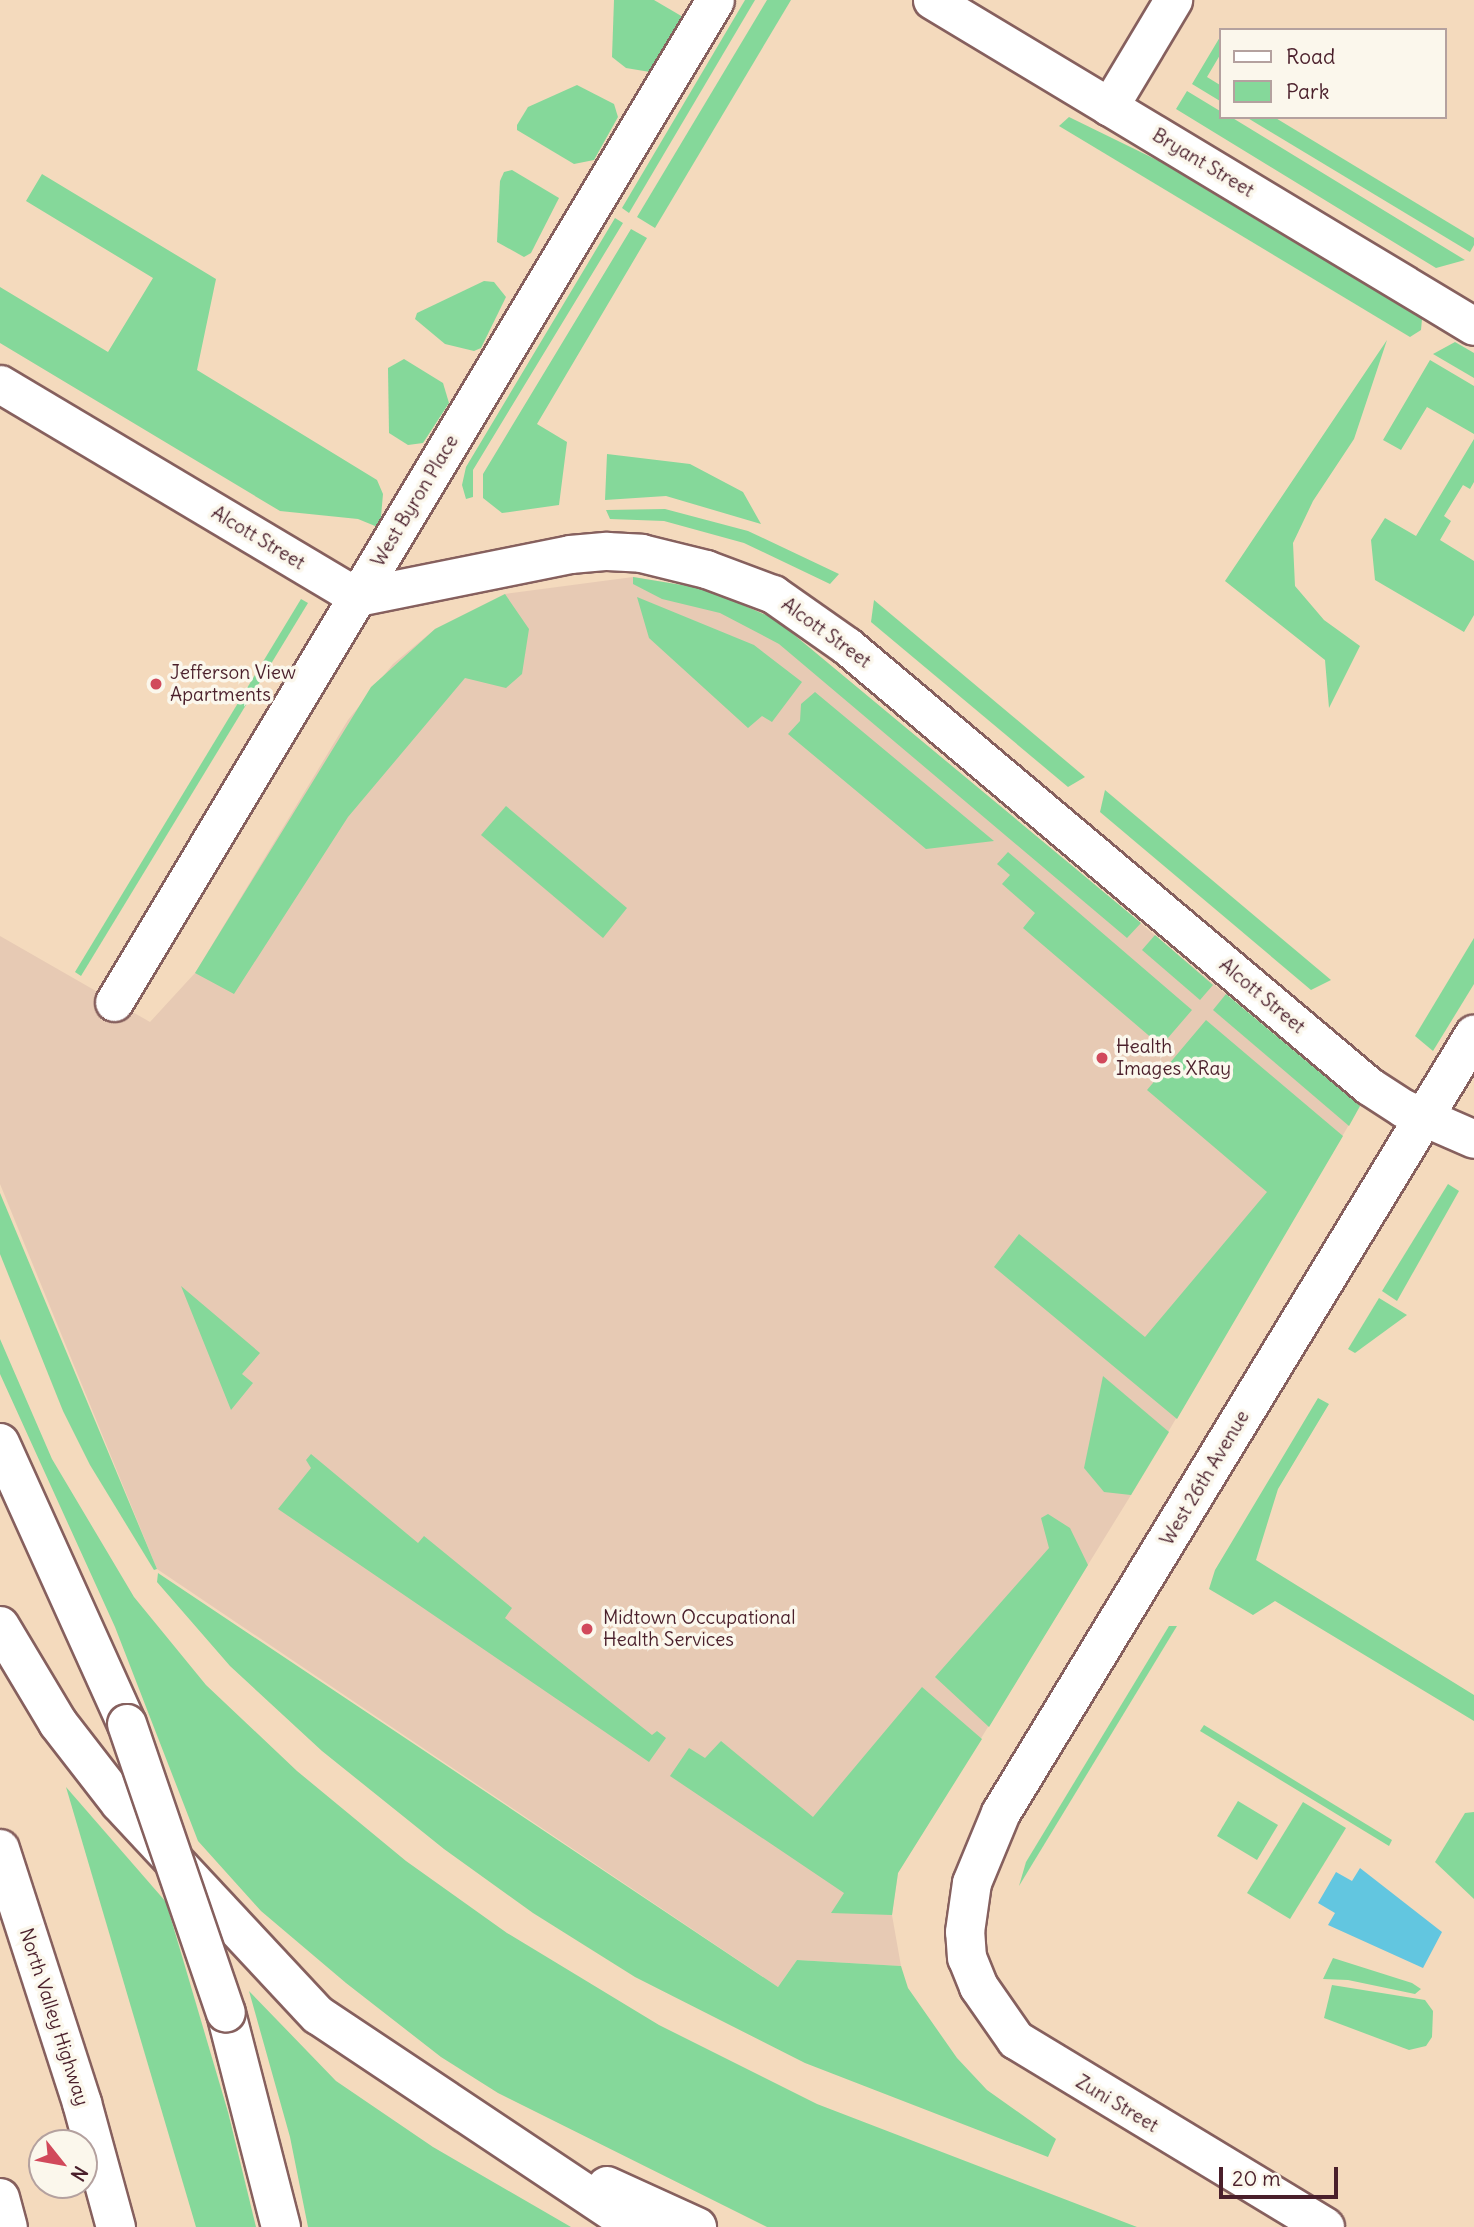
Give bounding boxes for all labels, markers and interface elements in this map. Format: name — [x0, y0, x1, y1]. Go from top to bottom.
legend — [1218, 28, 1446, 119]
text: Road — [1286, 43, 1335, 70]
text: Park — [1286, 78, 1329, 105]
street label: Bryant Street — [1148, 124, 1258, 202]
street label: West Byron Place — [367, 431, 463, 571]
street label: Alcott Street — [207, 501, 309, 575]
street label: Alcott Street — [777, 593, 875, 673]
place label: Jefferson View Apartments — [170, 662, 296, 706]
marker: Jefferson View Apartments — [148, 676, 164, 692]
street label: Alcott Street — [1215, 954, 1309, 1038]
place label: Health Images XRay — [1116, 1036, 1231, 1080]
marker: Health Images XRay — [1094, 1050, 1110, 1066]
street label: West 26th Avenue — [1156, 1406, 1254, 1550]
place label: Midtown Occupational Health Services — [603, 1607, 795, 1651]
marker: Midtown Occupational Health Services — [577, 1619, 597, 1639]
street label: North Valley Highway — [15, 1925, 93, 2109]
street label: Zuni Street — [1072, 2071, 1162, 2137]
north arrow — [28, 2129, 98, 2199]
scale bar — [1222, 2154, 1341, 2198]
text: N — [66, 2162, 93, 2186]
text: 20 m — [1232, 2165, 1281, 2192]

